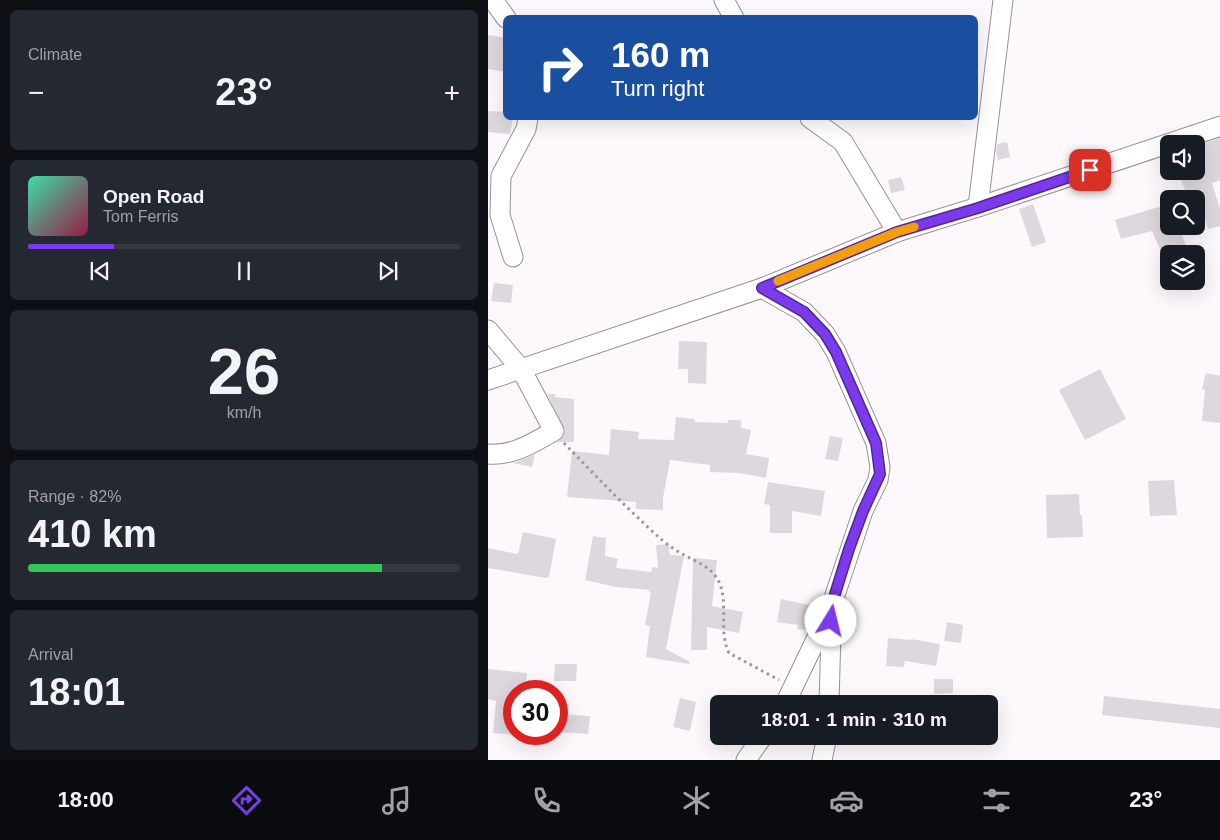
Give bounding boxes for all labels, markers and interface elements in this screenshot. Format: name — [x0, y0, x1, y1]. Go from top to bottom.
icon: right — [528, 35, 593, 100]
text: 160 m — [611, 35, 710, 74]
text: Climate — [28, 46, 82, 63]
text: 23° — [215, 71, 273, 113]
text: Turn right — [611, 76, 704, 101]
text: − — [28, 77, 44, 108]
text: + — [444, 77, 460, 108]
map controls — [1160, 135, 1205, 290]
button: sound — [1160, 135, 1205, 180]
pin — [1069, 149, 1111, 191]
icon: arrive — [1076, 156, 1104, 184]
text: Open Road — [103, 186, 204, 207]
button: search — [1160, 190, 1205, 235]
text: Tom Ferris — [103, 208, 179, 225]
button: layers — [1160, 245, 1205, 290]
icon: previous — [86, 257, 114, 285]
icon: pause — [230, 257, 258, 285]
icon: next — [374, 257, 402, 285]
text: 26 — [208, 335, 280, 408]
text: km/h — [227, 404, 261, 421]
text: Range · 82% — [28, 488, 121, 505]
text: 410 km — [28, 513, 157, 555]
position arrow — [804, 594, 856, 646]
text: Arrival — [28, 646, 73, 663]
text: 18:01 — [28, 671, 125, 713]
speed limit sign: 30 — [503, 680, 568, 745]
text: 18:01 · 1 min · 310 m — [761, 709, 947, 730]
icon: directions — [229, 783, 264, 818]
icon: music — [379, 783, 414, 818]
icon: phone — [529, 783, 564, 818]
icon: climate — [679, 783, 714, 818]
icon: car — [829, 783, 864, 818]
icon: filters — [979, 783, 1014, 818]
text: 18:00 — [58, 787, 114, 812]
text: 23° — [1129, 787, 1162, 812]

